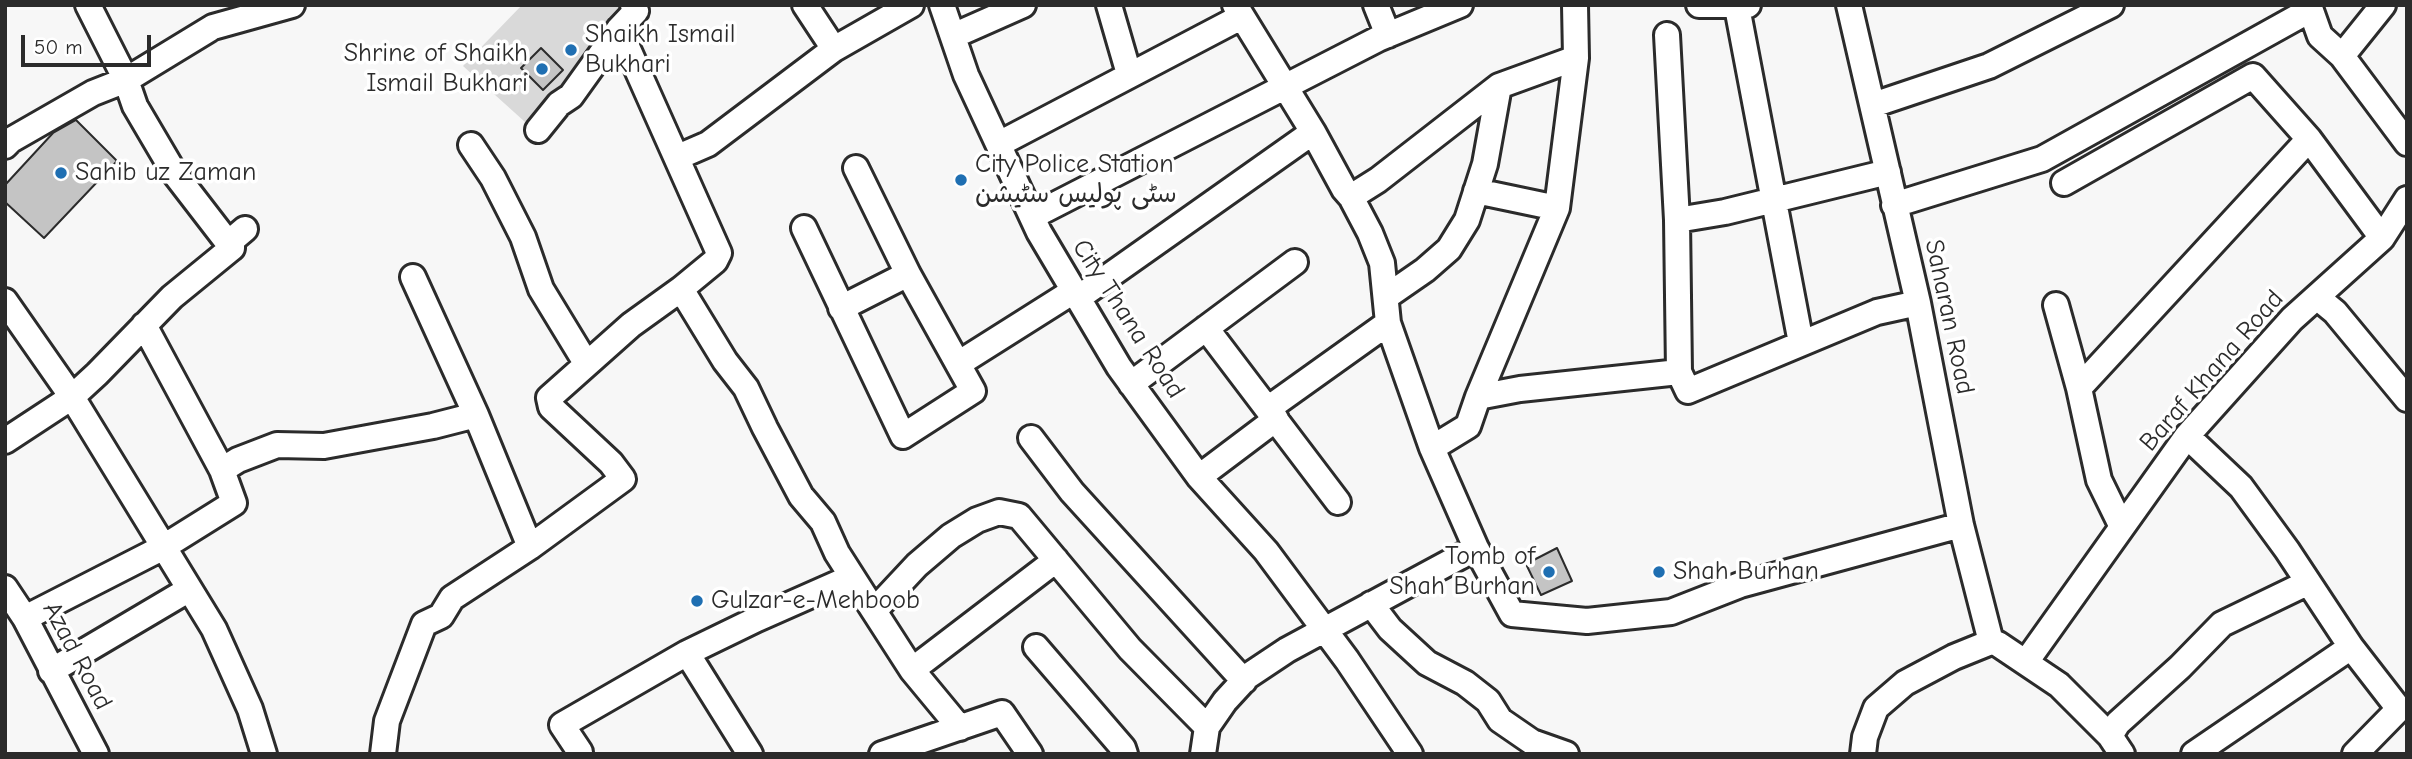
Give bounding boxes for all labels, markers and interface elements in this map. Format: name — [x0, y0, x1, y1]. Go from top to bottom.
place label: Shaikh Ismail Bukhari — [585, 19, 735, 80]
scale bar — [24, 21, 154, 65]
text: 50 m — [34, 35, 83, 59]
place label: Shrine of Shaikh Ismail Bukhari — [344, 38, 528, 100]
marker: Shaikh Ismail Bukhari — [563, 42, 579, 58]
marker: Shrine of Shaikh Ismail Bukhari — [534, 61, 550, 77]
place label: City Police Station سٹی پولیس سٹیشن — [975, 149, 1177, 210]
place label: Sahib uz Zaman — [75, 157, 256, 189]
marker: Sahib uz Zaman — [53, 165, 69, 181]
marker: City Police Station سٹی پولیس سٹیشن — [953, 172, 969, 188]
street label: City Thana Road — [1065, 234, 1191, 404]
street label: Saharan Road — [1917, 237, 1981, 397]
street label: Baraf Khana Road — [2134, 284, 2290, 458]
place label: Tomb of Shah Burhan — [1389, 541, 1535, 602]
place label: Shah Burhan — [1673, 556, 1819, 588]
marker: Tomb of Shah Burhan — [1541, 564, 1557, 580]
marker: Shah Burhan — [1651, 564, 1667, 580]
place label: Gulzar-e-Mehboob — [711, 585, 920, 617]
marker: Gulzar-e-Mehboob — [689, 593, 705, 609]
street label: Azad Road — [36, 597, 118, 715]

